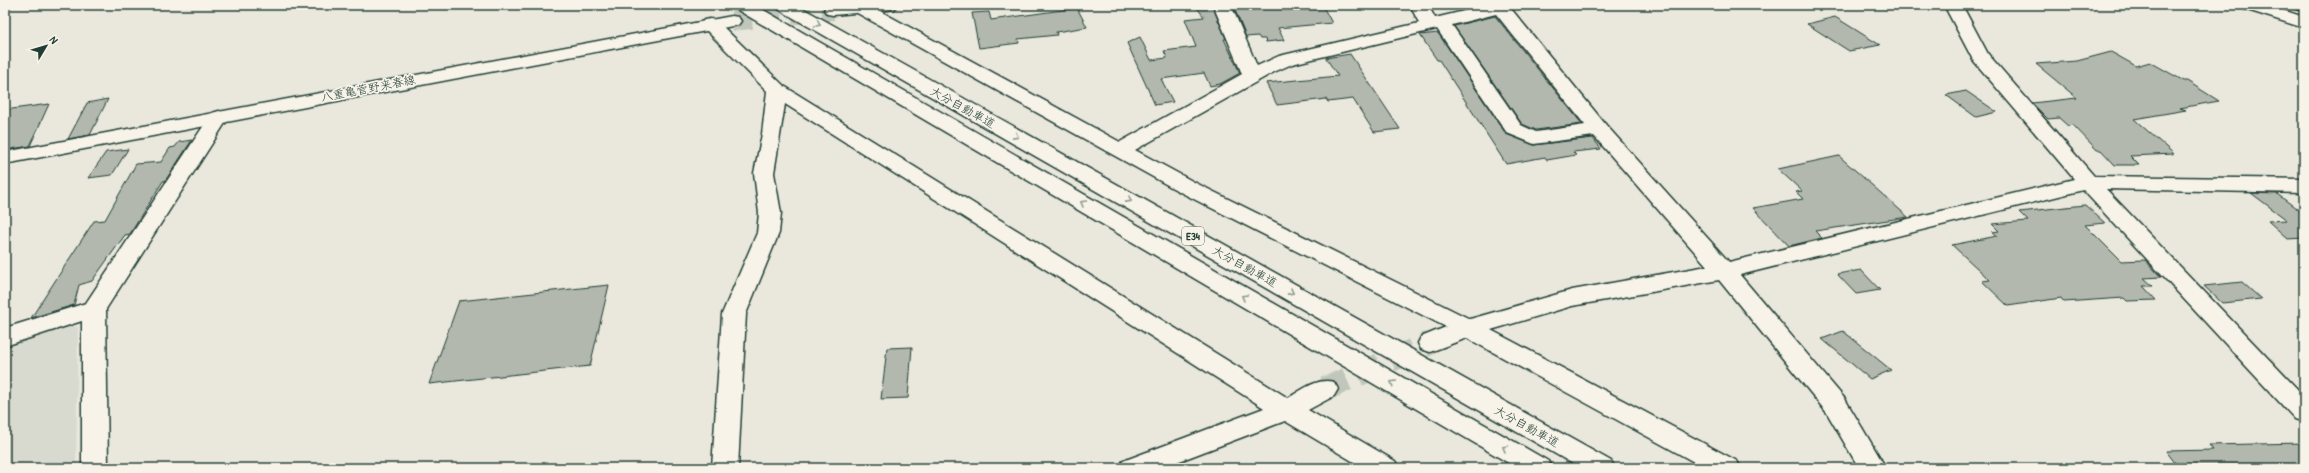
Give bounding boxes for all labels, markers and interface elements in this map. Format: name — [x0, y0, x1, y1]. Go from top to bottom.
one-way arrow — [814, 20, 821, 27]
north arrow — [26, 26, 66, 66]
text: N — [47, 33, 61, 47]
street label: 八重亀菅野来春線 — [319, 70, 417, 106]
street label: 大分自動車道 — [927, 82, 999, 132]
one-way arrow — [1012, 132, 1019, 139]
one-way arrow — [1125, 196, 1132, 203]
one-way arrow — [1080, 201, 1087, 208]
road number: E34 — [1182, 227, 1204, 245]
street label: 大分自動車道 — [1209, 241, 1281, 291]
one-way arrow — [1287, 287, 1294, 295]
one-way arrow — [1241, 294, 1248, 301]
one-way arrow — [1390, 381, 1397, 388]
street label: 大分自動車道 — [1491, 401, 1563, 451]
one-way arrow — [1502, 446, 1509, 453]

